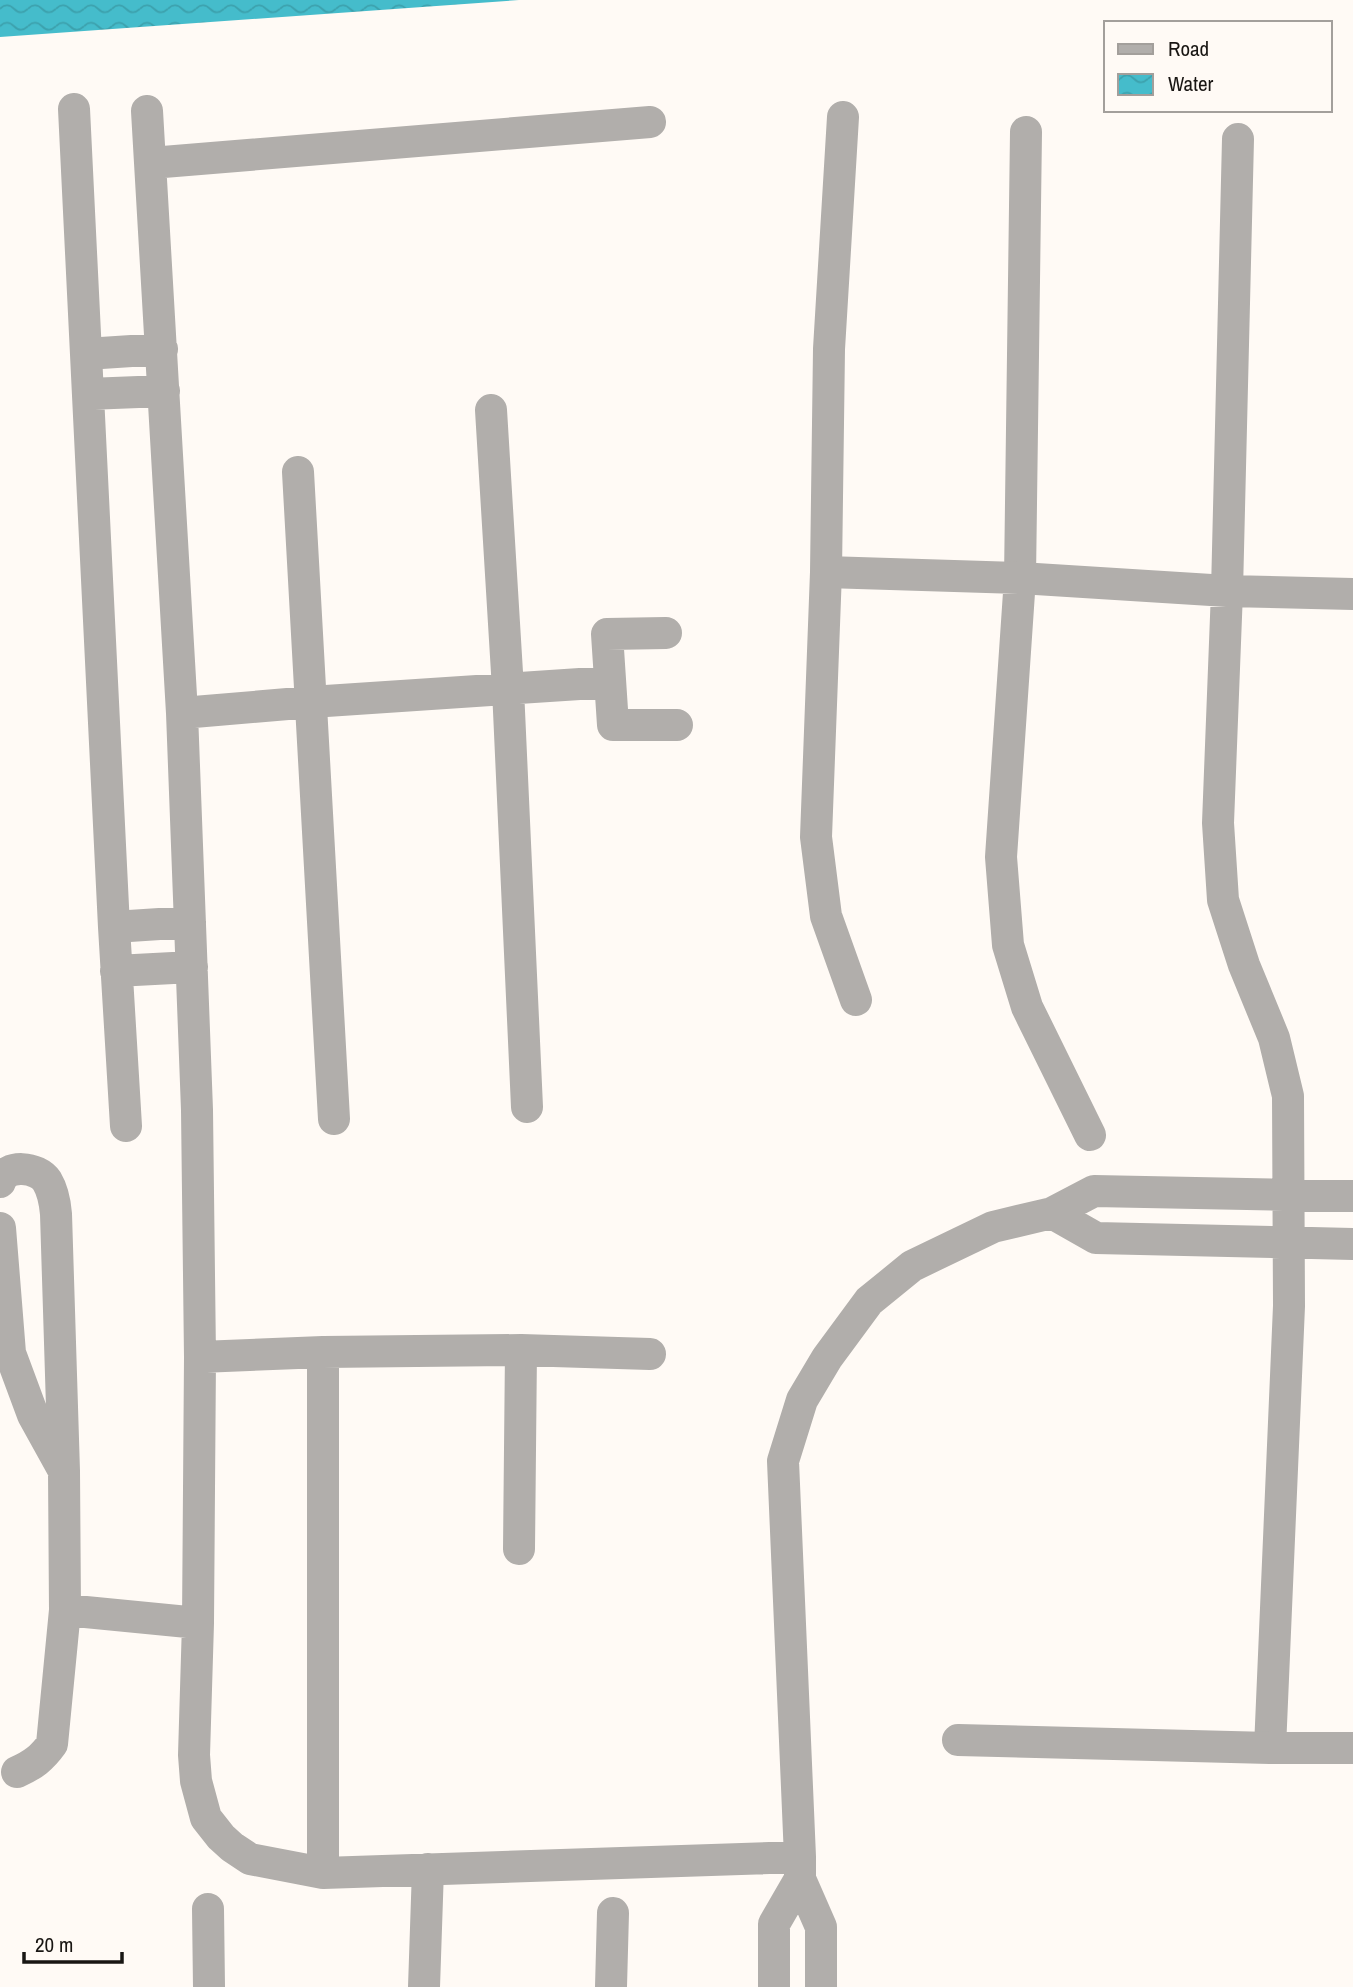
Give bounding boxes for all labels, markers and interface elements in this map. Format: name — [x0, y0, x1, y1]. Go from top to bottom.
legend — [1104, 21, 1332, 112]
text: Road — [1168, 34, 1209, 63]
text: Water — [1168, 69, 1214, 98]
scale bar — [24, 1920, 122, 1964]
text: 20 m — [35, 1930, 73, 1959]

